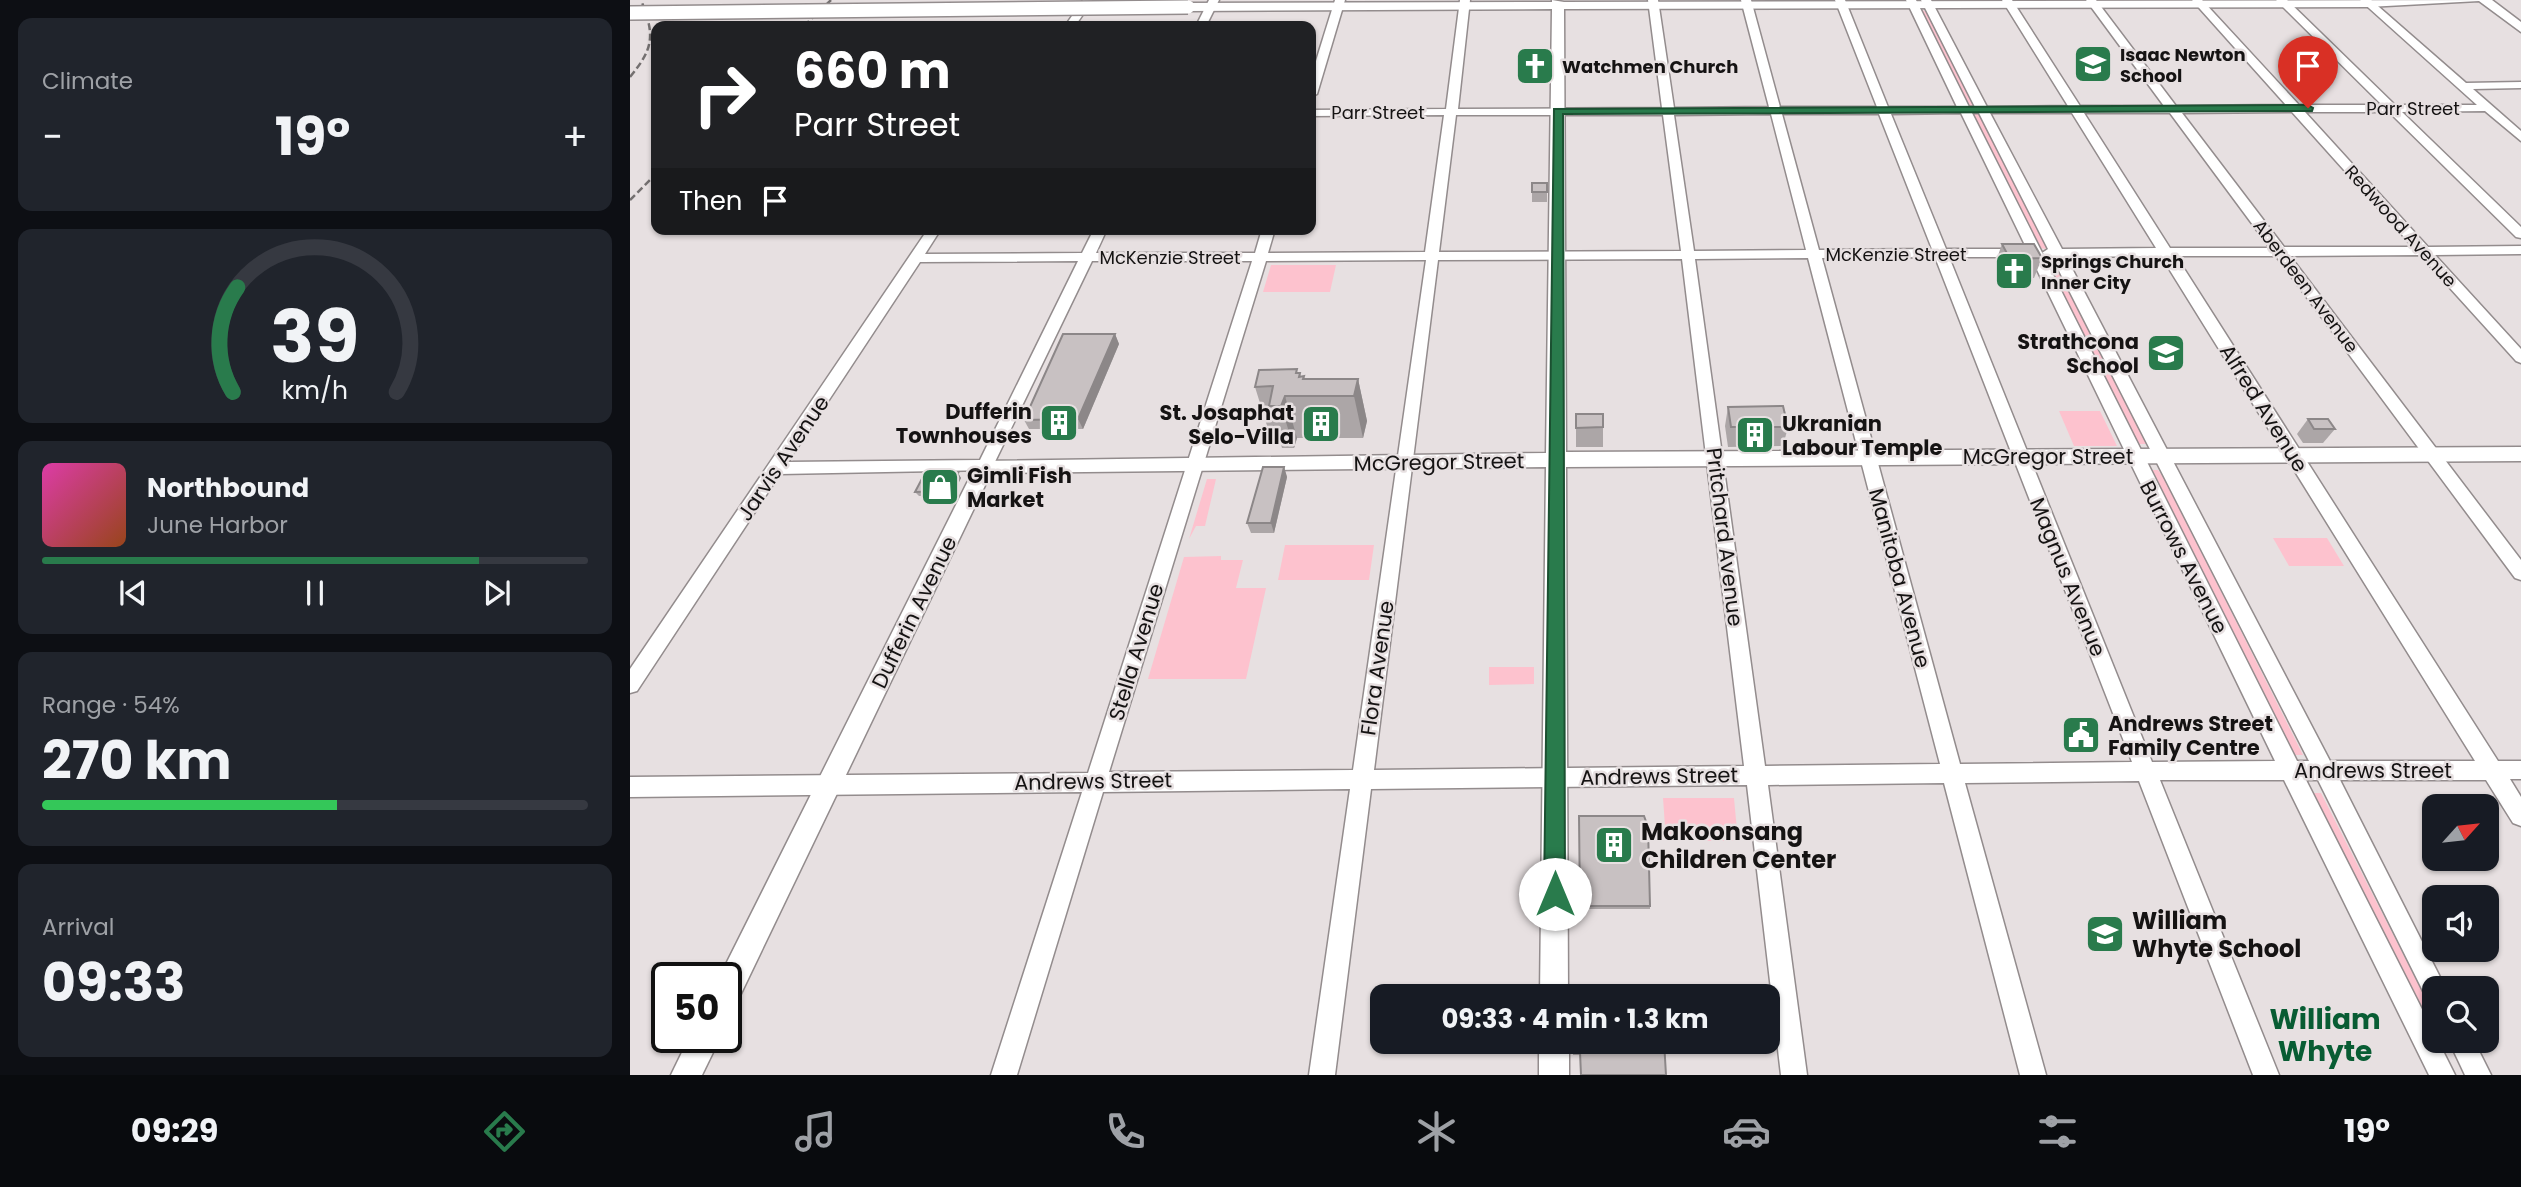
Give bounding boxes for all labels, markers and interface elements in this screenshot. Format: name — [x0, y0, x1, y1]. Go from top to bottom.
pin — [2278, 36, 2338, 108]
text: 660 m — [794, 37, 951, 105]
place label: Isaac Newton School — [2120, 42, 2246, 88]
school or university icon: Isaac Newton School — [2072, 43, 2114, 85]
church icon: Watchmen Church — [1514, 45, 1556, 87]
icon: arrive — [2289, 47, 2327, 85]
icon: right — [679, 49, 770, 140]
place label: Watchmen Church — [1562, 54, 1738, 79]
text: Climate — [42, 65, 133, 97]
street label: Parr Street — [2366, 96, 2460, 121]
text: 19° — [275, 100, 350, 173]
street label: Parr Street — [1331, 100, 1425, 125]
text: Parr Street — [794, 102, 960, 147]
text: − — [42, 110, 63, 163]
text: + — [562, 110, 588, 163]
street label: Redwood Avenue — [2339, 159, 2463, 293]
icon: arrive — [756, 182, 794, 220]
text: Then — [679, 183, 742, 219]
street label: Aberdeen Avenue — [2248, 214, 2364, 358]
street label: McKenzie Street — [1825, 242, 1967, 267]
street label: McKenzie Street — [1099, 245, 1241, 270]
place label: Springs Church Inner City — [2041, 249, 2184, 295]
church icon: Springs Church Inner City — [1993, 250, 2035, 292]
text: 39 — [271, 287, 359, 388]
place label: Strathcona School — [2017, 327, 2139, 380]
school or university icon: Strathcona School — [2145, 332, 2187, 374]
street label: Alfred Avenue — [2213, 339, 2315, 477]
text: km/h — [282, 373, 348, 408]
street label: Jarvis Avenue — [730, 390, 836, 526]
place label: Dufferin Townhouses — [896, 397, 1032, 450]
place label: St. Josaphat Selo-Villa — [1159, 398, 1294, 451]
building icon: Dufferin Townhouses — [1038, 402, 1080, 444]
building icon: St. Josaphat Selo-Villa — [1300, 403, 1342, 445]
place label: Ukranian Labour Temple — [1782, 409, 1943, 462]
building icon: Ukranian Labour Temple — [1734, 414, 1776, 456]
street label: McGregor Street — [1963, 442, 2133, 471]
street label: McGregor Street — [1353, 446, 1525, 478]
street label: Pritchard Avenue — [1700, 446, 1750, 628]
place label: Gimli Fish Market — [967, 461, 1072, 514]
shop icon: Gimli Fish Market — [919, 466, 961, 508]
text: Northbound — [147, 470, 309, 506]
street label: Burrows Avenue — [2133, 476, 2235, 638]
street label: Manitoba Avenue — [1862, 485, 1938, 671]
street label: Magnus Avenue — [2023, 493, 2113, 661]
text: June Harbor — [147, 509, 288, 541]
street label: Dufferin Avenue — [865, 531, 963, 693]
icon: previous — [114, 574, 152, 612]
icon: pause — [296, 574, 334, 612]
icon: next — [478, 574, 516, 612]
street label: Stella Avenue — [1101, 580, 1171, 724]
street label: Flora Avenue — [1353, 599, 1401, 737]
text: Range · 54% — [42, 689, 180, 721]
place label: Andrews Street Family Centre — [2108, 709, 2273, 762]
public building icon: Andrews Street Family Centre — [2060, 714, 2102, 756]
text: 270 km — [42, 724, 232, 797]
street label: Andrews Street — [2294, 756, 2452, 785]
street label: Andrews Street — [1580, 760, 1738, 792]
street label: Andrews Street — [1014, 765, 1172, 797]
north arrow — [2422, 794, 2499, 872]
map controls — [2422, 794, 2499, 1053]
place label: Makoonsang Children Center — [1641, 815, 1836, 876]
building icon: Makoonsang Children Center — [1593, 824, 1635, 866]
position arrow — [1518, 857, 1592, 931]
button: sound — [2422, 885, 2499, 962]
place label: William Whyte School — [2132, 904, 2301, 965]
text: Arrival — [42, 911, 114, 943]
school or university icon: William Whyte School — [2084, 913, 2126, 955]
text: 09:33 — [42, 946, 186, 1019]
speed limit sign: 50 — [651, 962, 742, 1053]
button: search — [2422, 976, 2499, 1053]
district label: William Whyte — [2269, 1000, 2381, 1071]
text: 09:33 · 4 min · 1.3 km — [1441, 1001, 1709, 1037]
icon: directions — [480, 1107, 529, 1156]
icon: music — [791, 1107, 840, 1156]
icon: phone — [1101, 1107, 1150, 1156]
icon: climate — [1412, 1107, 1461, 1156]
icon: car — [1722, 1107, 1771, 1156]
icon: filters — [2033, 1107, 2082, 1156]
text: 09:29 — [131, 1108, 218, 1153]
text: 19° — [2344, 1108, 2390, 1153]

